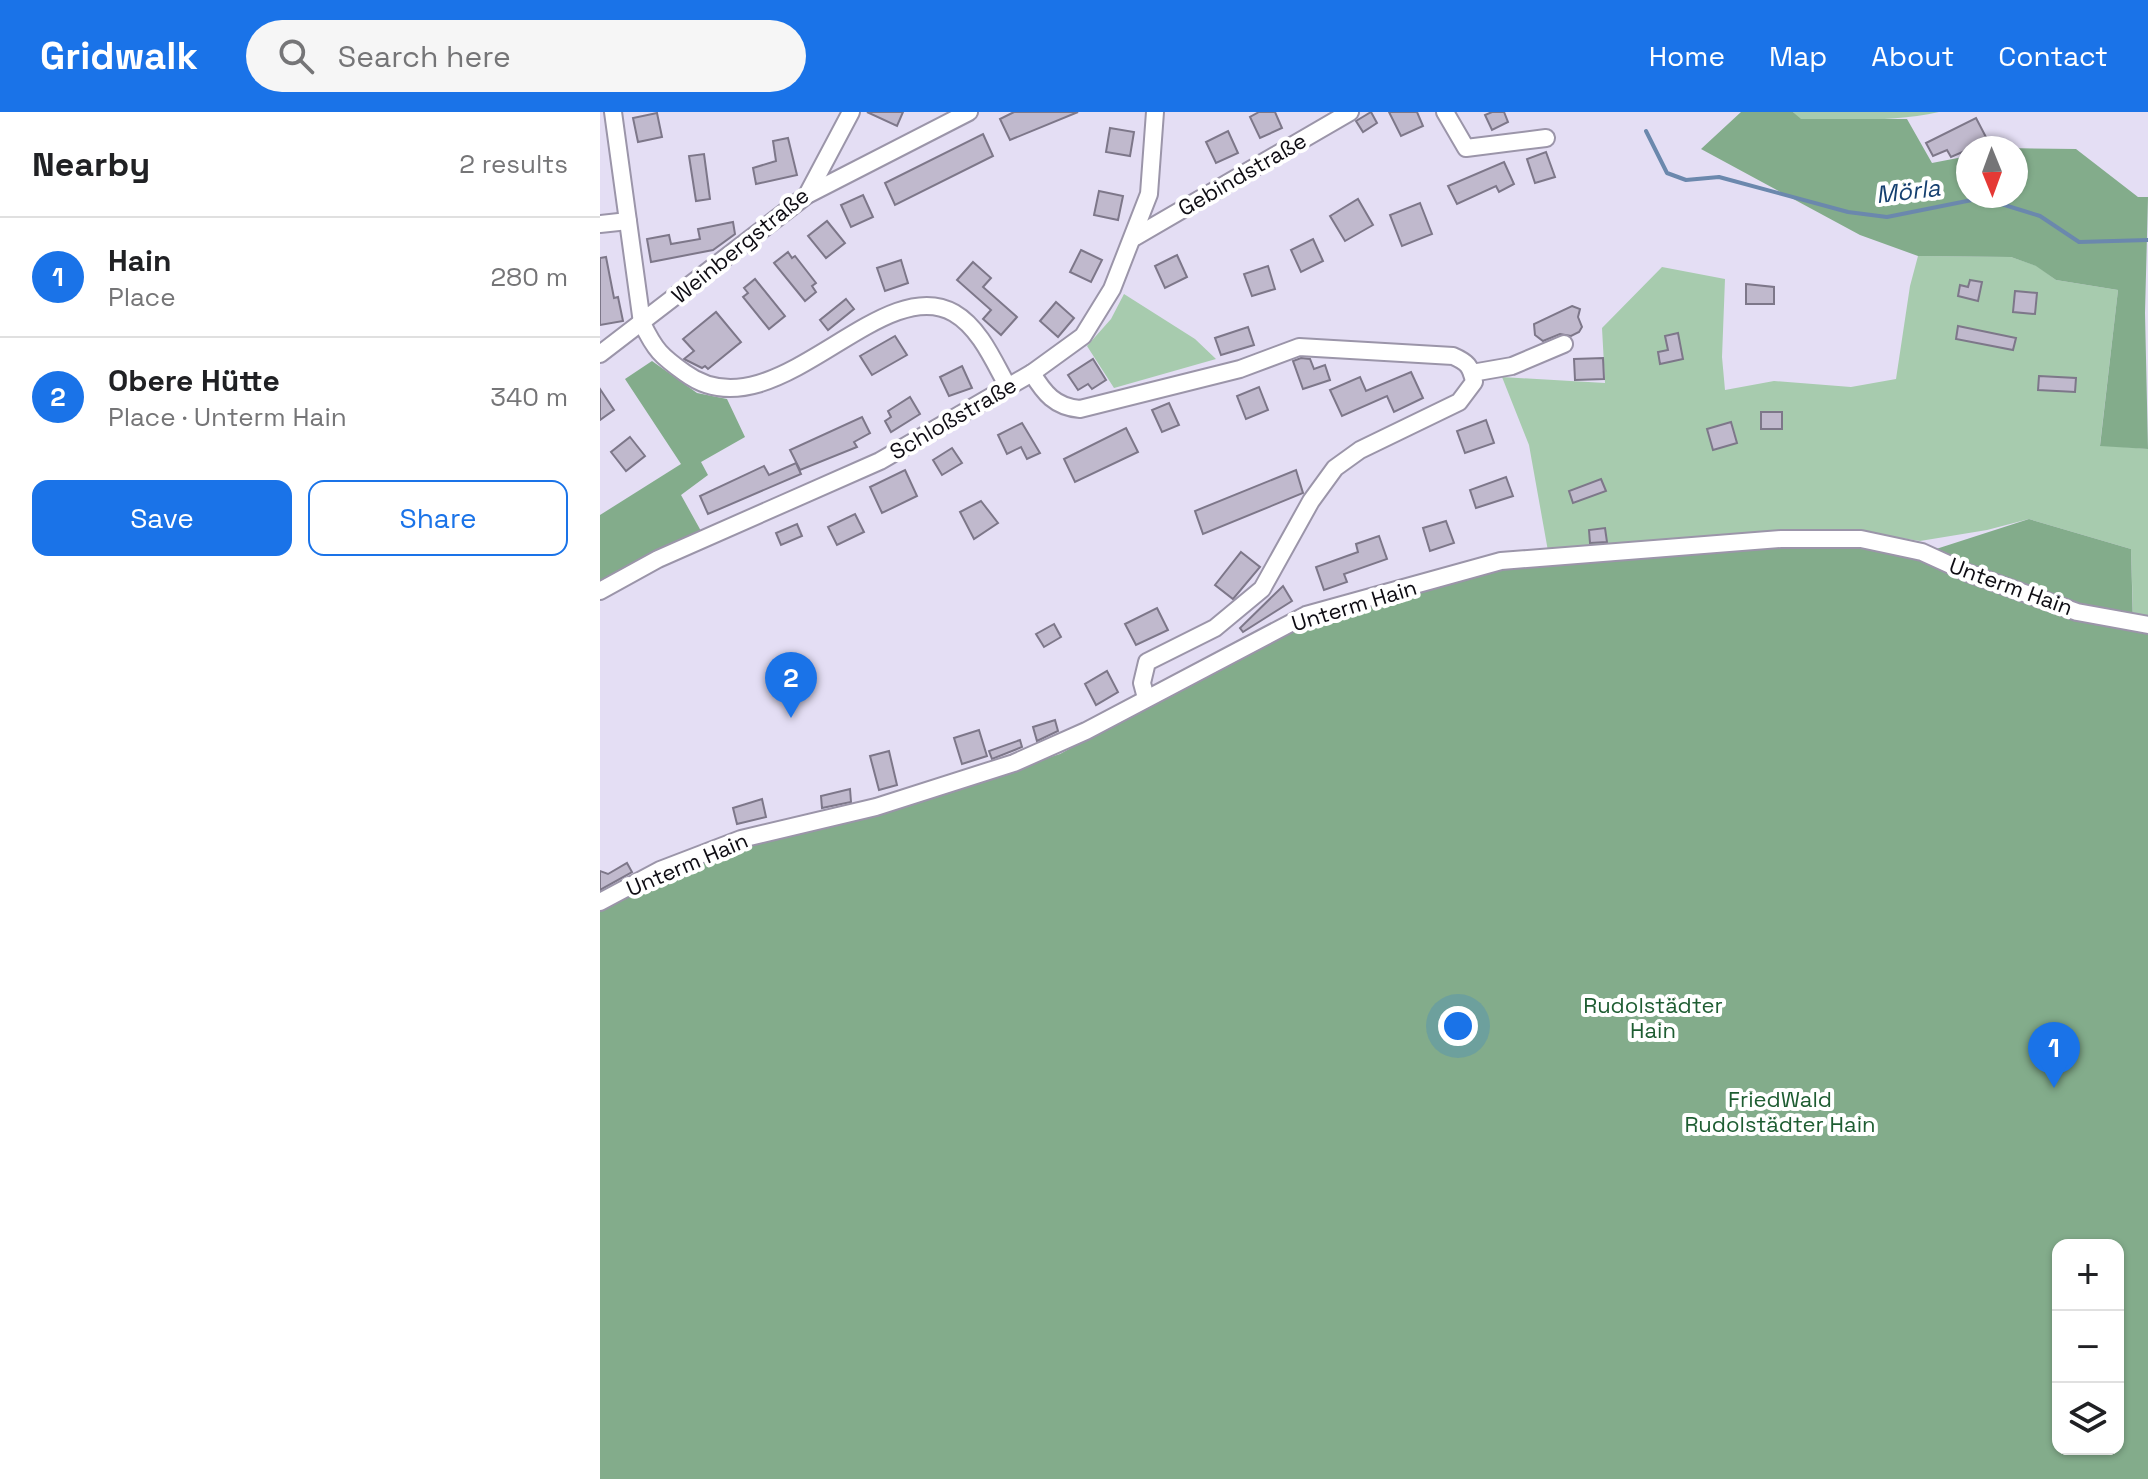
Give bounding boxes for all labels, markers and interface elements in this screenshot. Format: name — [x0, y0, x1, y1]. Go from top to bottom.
search box — [246, 20, 806, 92]
text: Gridwalk — [40, 32, 198, 80]
icon: search — [274, 34, 318, 78]
text: Search here — [338, 37, 511, 76]
text: Home — [1649, 38, 1725, 74]
text: Map — [1769, 38, 1827, 74]
text: About — [1871, 38, 1954, 74]
text: Contact — [1998, 38, 2108, 74]
street label: Gebindstraße — [1173, 126, 1311, 222]
north arrow — [1956, 136, 2028, 208]
text: Nearby — [32, 143, 150, 186]
text: 2 results — [459, 147, 568, 181]
water label: Mörla — [1874, 172, 1942, 210]
street label: Weinbergstraße — [666, 181, 814, 309]
text: Hain — [108, 241, 171, 280]
text: 1 — [52, 260, 64, 294]
text: 280 m — [490, 260, 568, 294]
text: Place — [108, 280, 176, 314]
text: Obere Hütte — [108, 361, 280, 400]
street label: Schloßstraße — [885, 370, 1021, 466]
text: 2 — [50, 380, 66, 414]
text: 340 m — [490, 380, 568, 414]
text: Place · Unterm Hain — [108, 400, 347, 434]
button: Save — [32, 480, 292, 556]
button: Share — [308, 480, 568, 556]
street label: Unterm Hain — [1945, 551, 2077, 621]
street label: Unterm Hain — [1288, 573, 1420, 637]
pin: 2 — [765, 652, 817, 718]
street label: Unterm Hain — [622, 826, 752, 902]
park label: Rudolstädter Hain — [1583, 991, 1723, 1044]
your location — [1438, 1006, 1478, 1046]
pin: 1 — [2028, 1022, 2080, 1088]
park label: FriedWald Rudolstädter Hain — [1684, 1085, 1876, 1138]
map controls — [2052, 1239, 2124, 1455]
button: + — [2052, 1239, 2124, 1311]
button: − — [2052, 1311, 2124, 1383]
button: layers — [2052, 1383, 2124, 1455]

